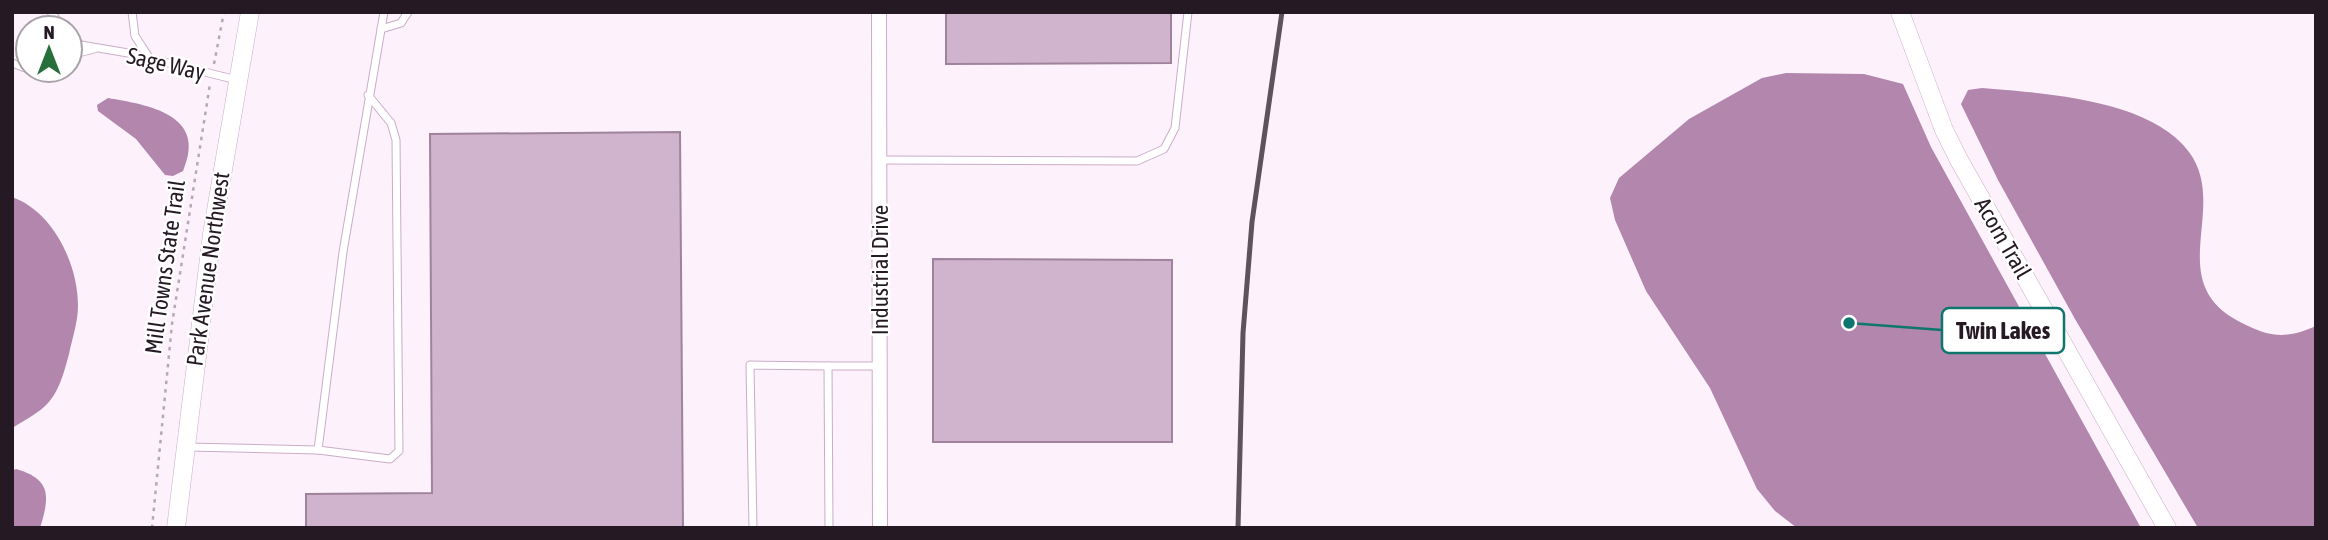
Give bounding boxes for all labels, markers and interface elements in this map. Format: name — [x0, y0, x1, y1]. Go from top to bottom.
north arrow — [14, 14, 84, 84]
text: N — [43, 21, 55, 43]
street label: Sage Way — [124, 42, 208, 86]
street label: Park Avenue Northwest — [182, 170, 234, 368]
street label: Mill Towns State Trail — [140, 178, 190, 356]
street label: Acorn Trail — [1970, 193, 2036, 283]
street label: Industrial Drive — [867, 205, 893, 335]
callout: Twin Lakes — [1942, 308, 2064, 353]
text: Twin Lakes — [1956, 317, 2051, 344]

